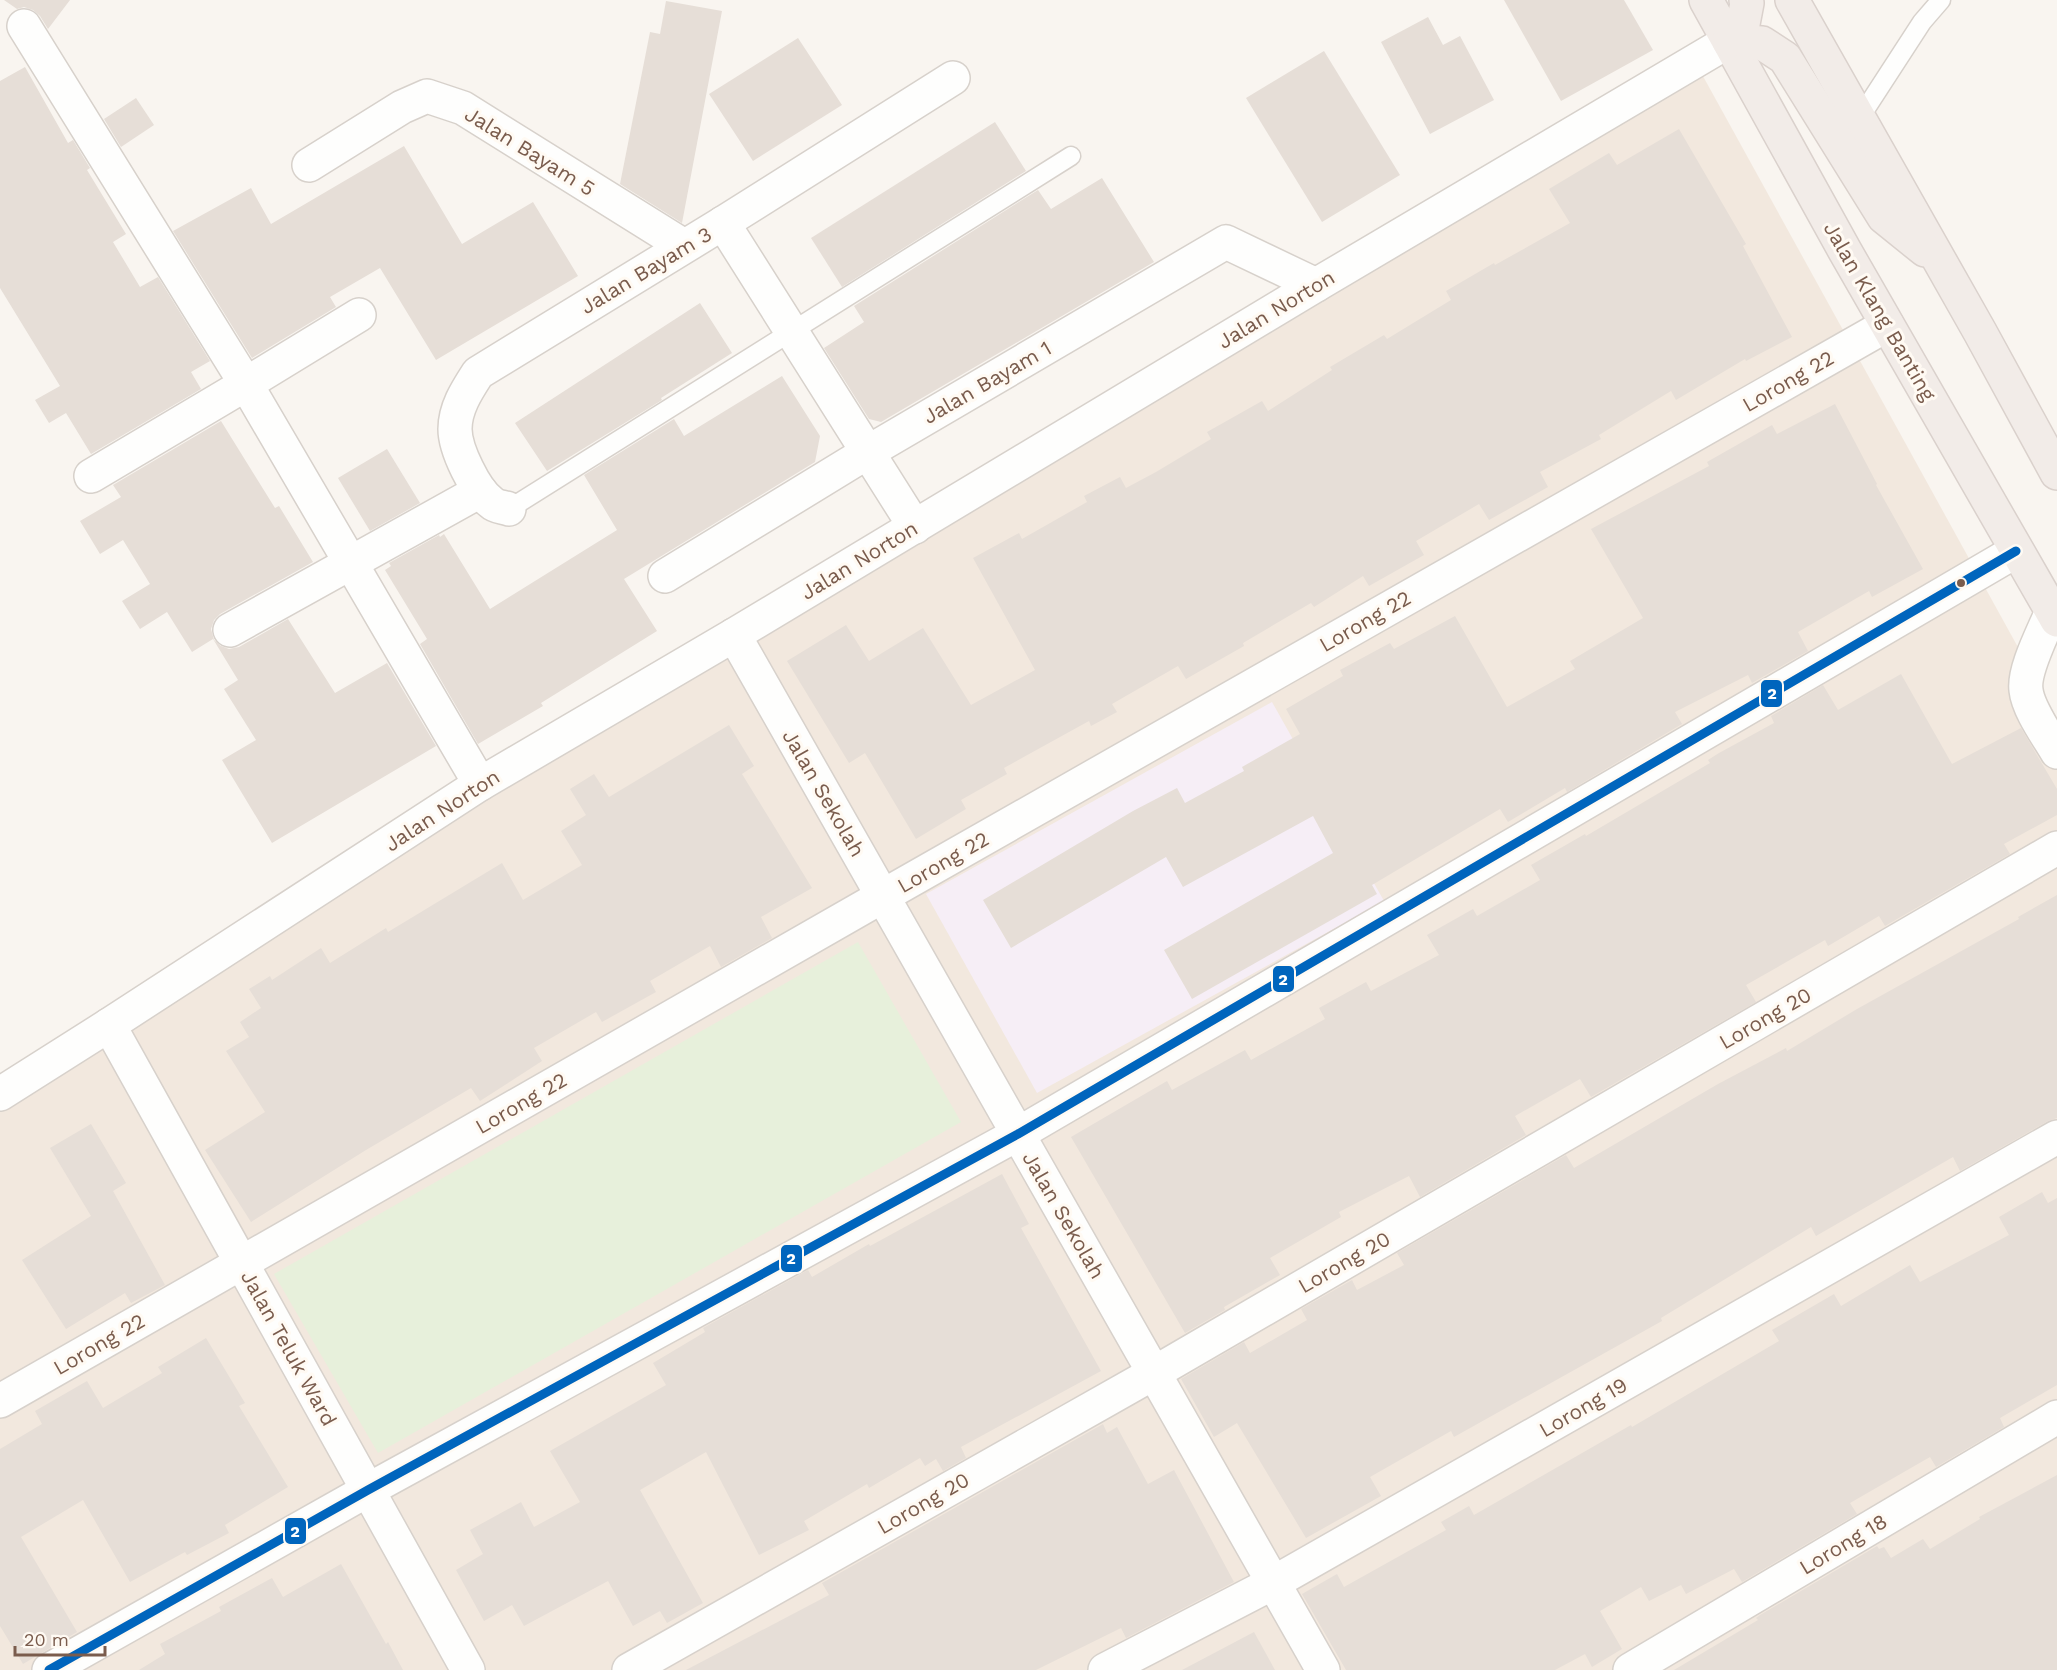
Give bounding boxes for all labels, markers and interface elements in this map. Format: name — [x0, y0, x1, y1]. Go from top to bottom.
street label: Jalan Bayam 5 — [460, 101, 600, 201]
street label: Jalan Klang Banting — [1819, 217, 1942, 406]
street label: Jalan Bayam 3 — [576, 221, 716, 319]
street label: Jalan Norton — [1213, 264, 1339, 354]
street label: Jalan Bayam 1 — [918, 335, 1056, 429]
street label: Lorong 22 — [1738, 345, 1838, 417]
street label: Jalan Norton — [796, 515, 922, 605]
unlabelled marker — [1955, 577, 1967, 589]
street label: Lorong 22 — [1315, 585, 1415, 657]
line badge: 2 — [1760, 679, 1783, 708]
text: 2 — [1767, 684, 1777, 703]
street label: Jalan Sekolah — [777, 725, 871, 861]
street label: Jalan Norton — [380, 764, 504, 856]
street label: Lorong 22 — [893, 826, 993, 898]
line badge: 2 — [1272, 965, 1295, 993]
text: 2 — [1278, 970, 1288, 989]
street label: Lorong 20 — [1714, 982, 1816, 1054]
street label: Lorong 22 — [471, 1067, 571, 1139]
street label: Jalan Sekolah — [1017, 1147, 1111, 1283]
street label: Lorong 20 — [1293, 1226, 1395, 1298]
line badge: 2 — [780, 1244, 803, 1273]
text: 2 — [786, 1249, 796, 1268]
street label: Jalan Teluk Ward — [236, 1266, 342, 1430]
street label: Lorong 22 — [49, 1308, 149, 1380]
street label: Lorong 19 — [1534, 1372, 1632, 1442]
street label: Lorong 20 — [872, 1467, 974, 1539]
street label: Lorong 18 — [1795, 1508, 1891, 1580]
line badge: 2 — [284, 1517, 307, 1545]
text: 2 — [290, 1522, 300, 1541]
scale bar — [15, 1619, 105, 1657]
text: 20 m — [24, 1629, 69, 1650]

